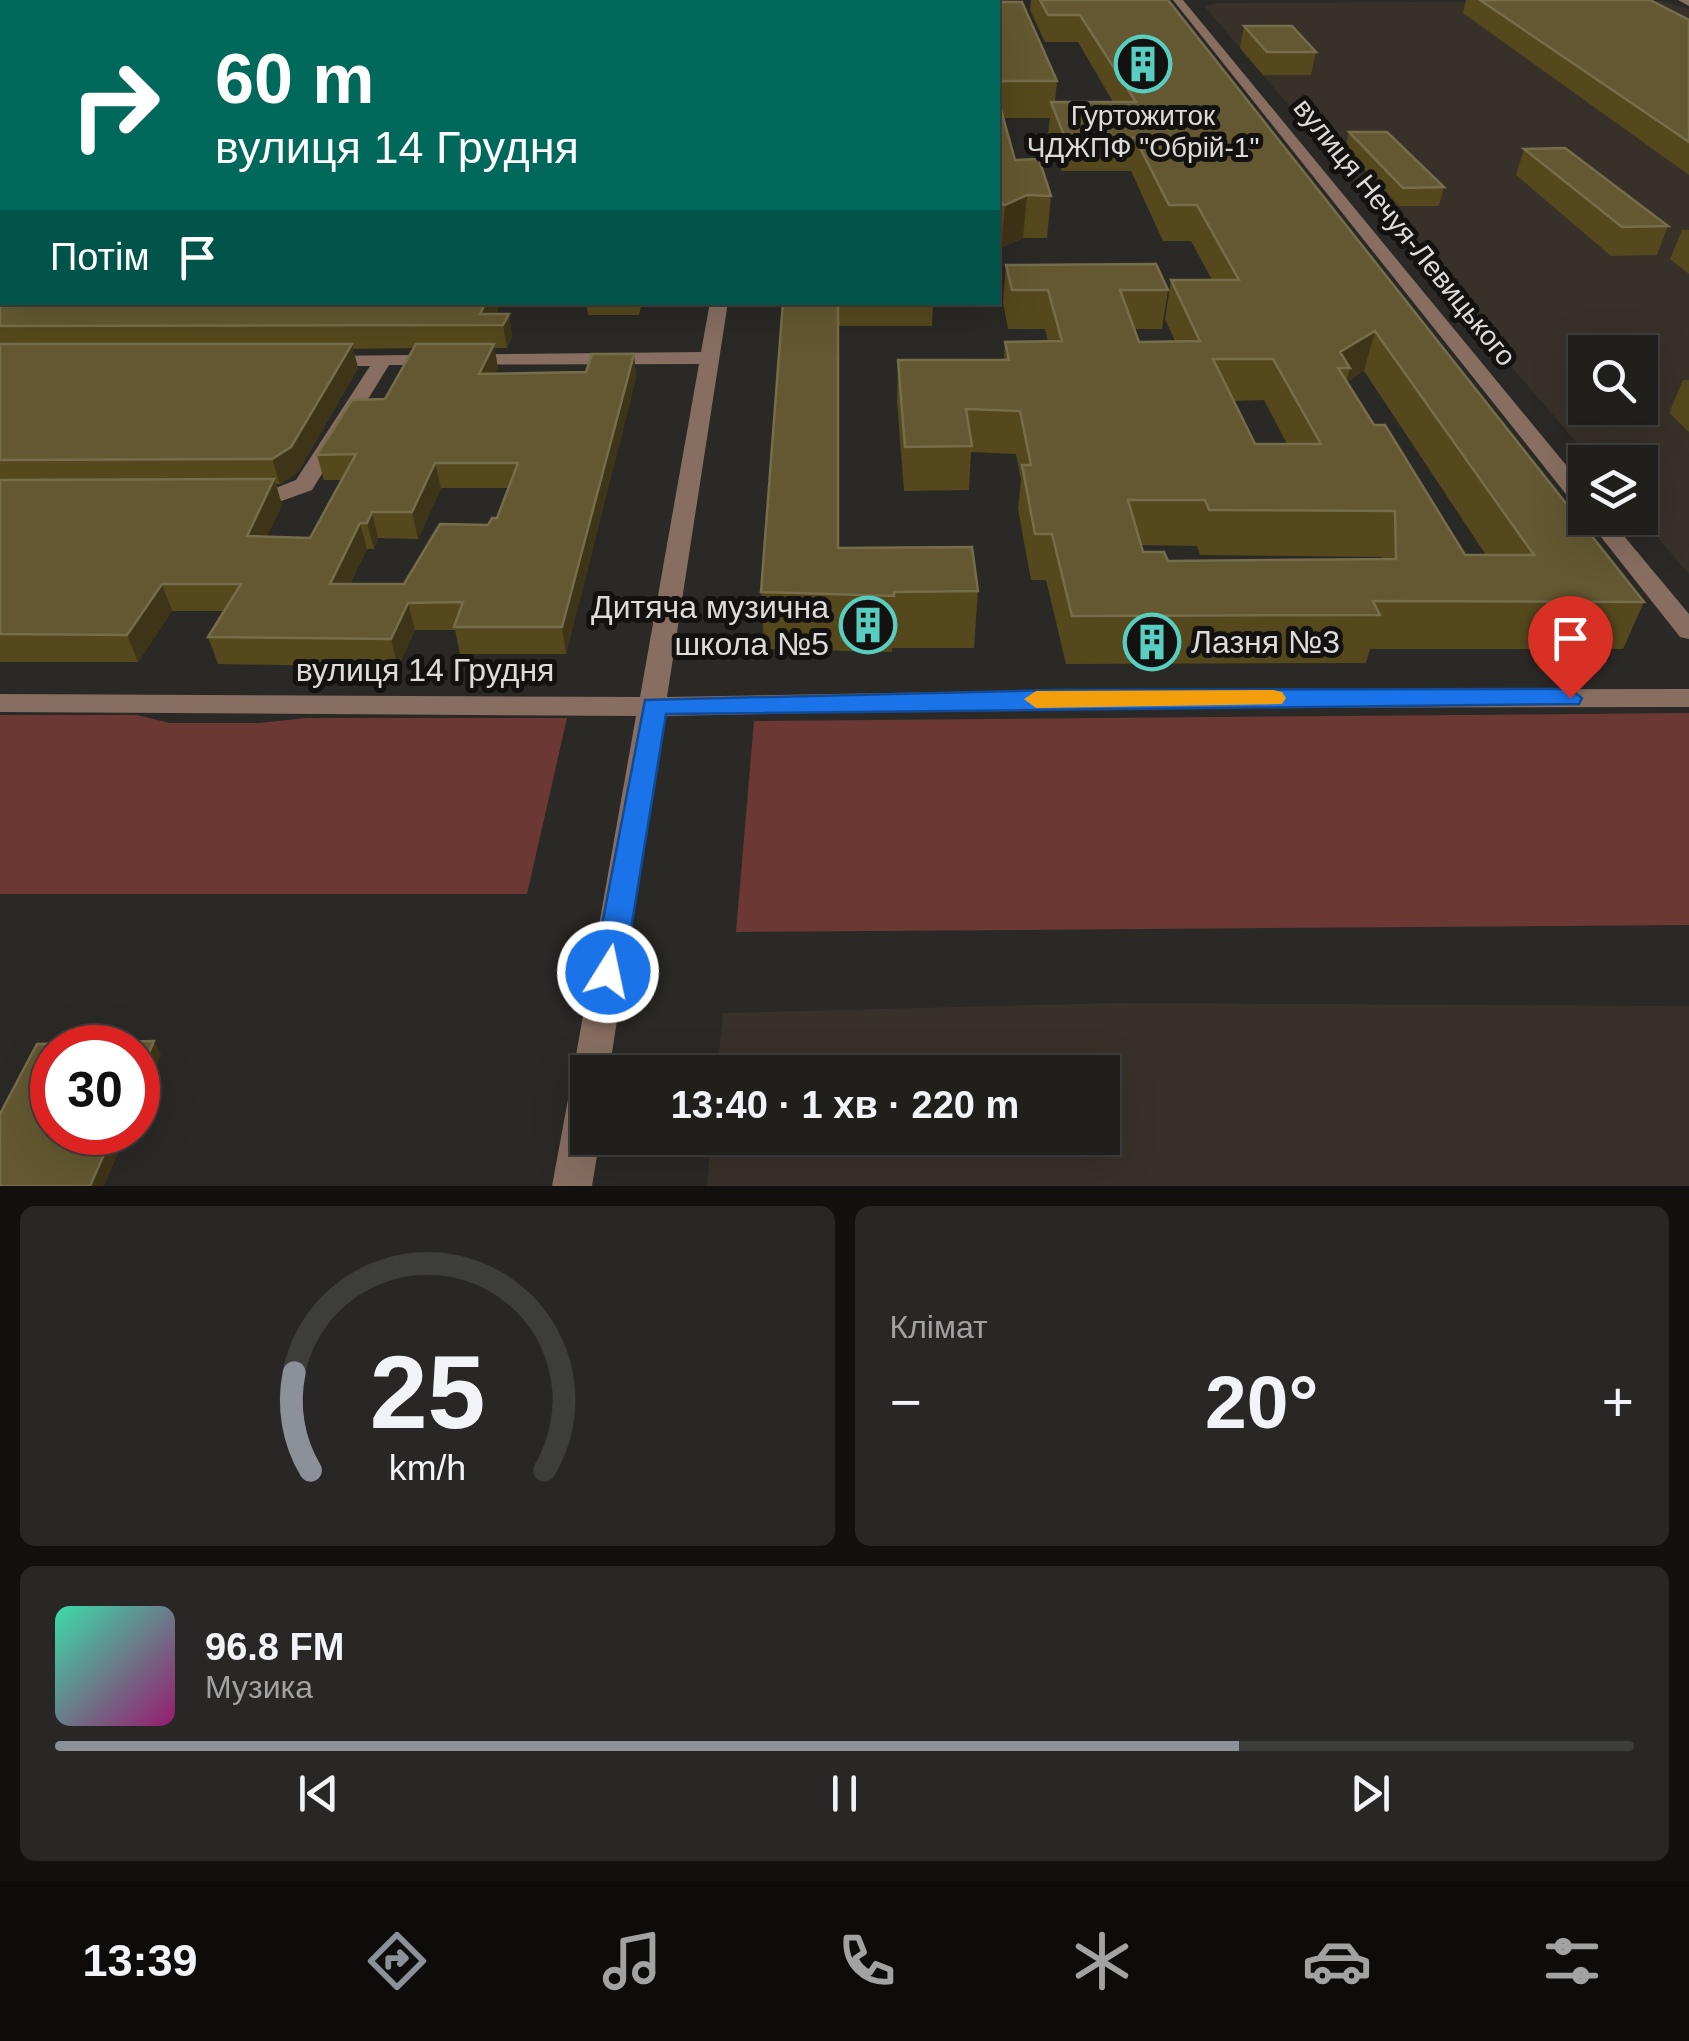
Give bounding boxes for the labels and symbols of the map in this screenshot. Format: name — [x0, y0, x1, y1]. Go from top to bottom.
building icon: Гуртожиток ЧДЖПФ "Обрій-1" — [1113, 34, 1173, 94]
street label: вулиця Нечуя-Левицького — [1288, 92, 1522, 372]
place label: Гуртожиток ЧДЖПФ "Обрій-1" — [1027, 100, 1259, 163]
place label: Дитяча музична школа №5 — [591, 589, 829, 662]
building icon: Дитяча музична школа №5 — [838, 595, 898, 655]
pin — [1528, 596, 1613, 699]
building icon: Лазня №3 — [1122, 612, 1182, 672]
place label: Лазня №3 — [1191, 624, 1340, 660]
street label: вулиця 14 Грудня — [296, 652, 554, 688]
position arrow — [556, 920, 660, 1024]
speed limit sign: 30 — [30, 1025, 160, 1155]

